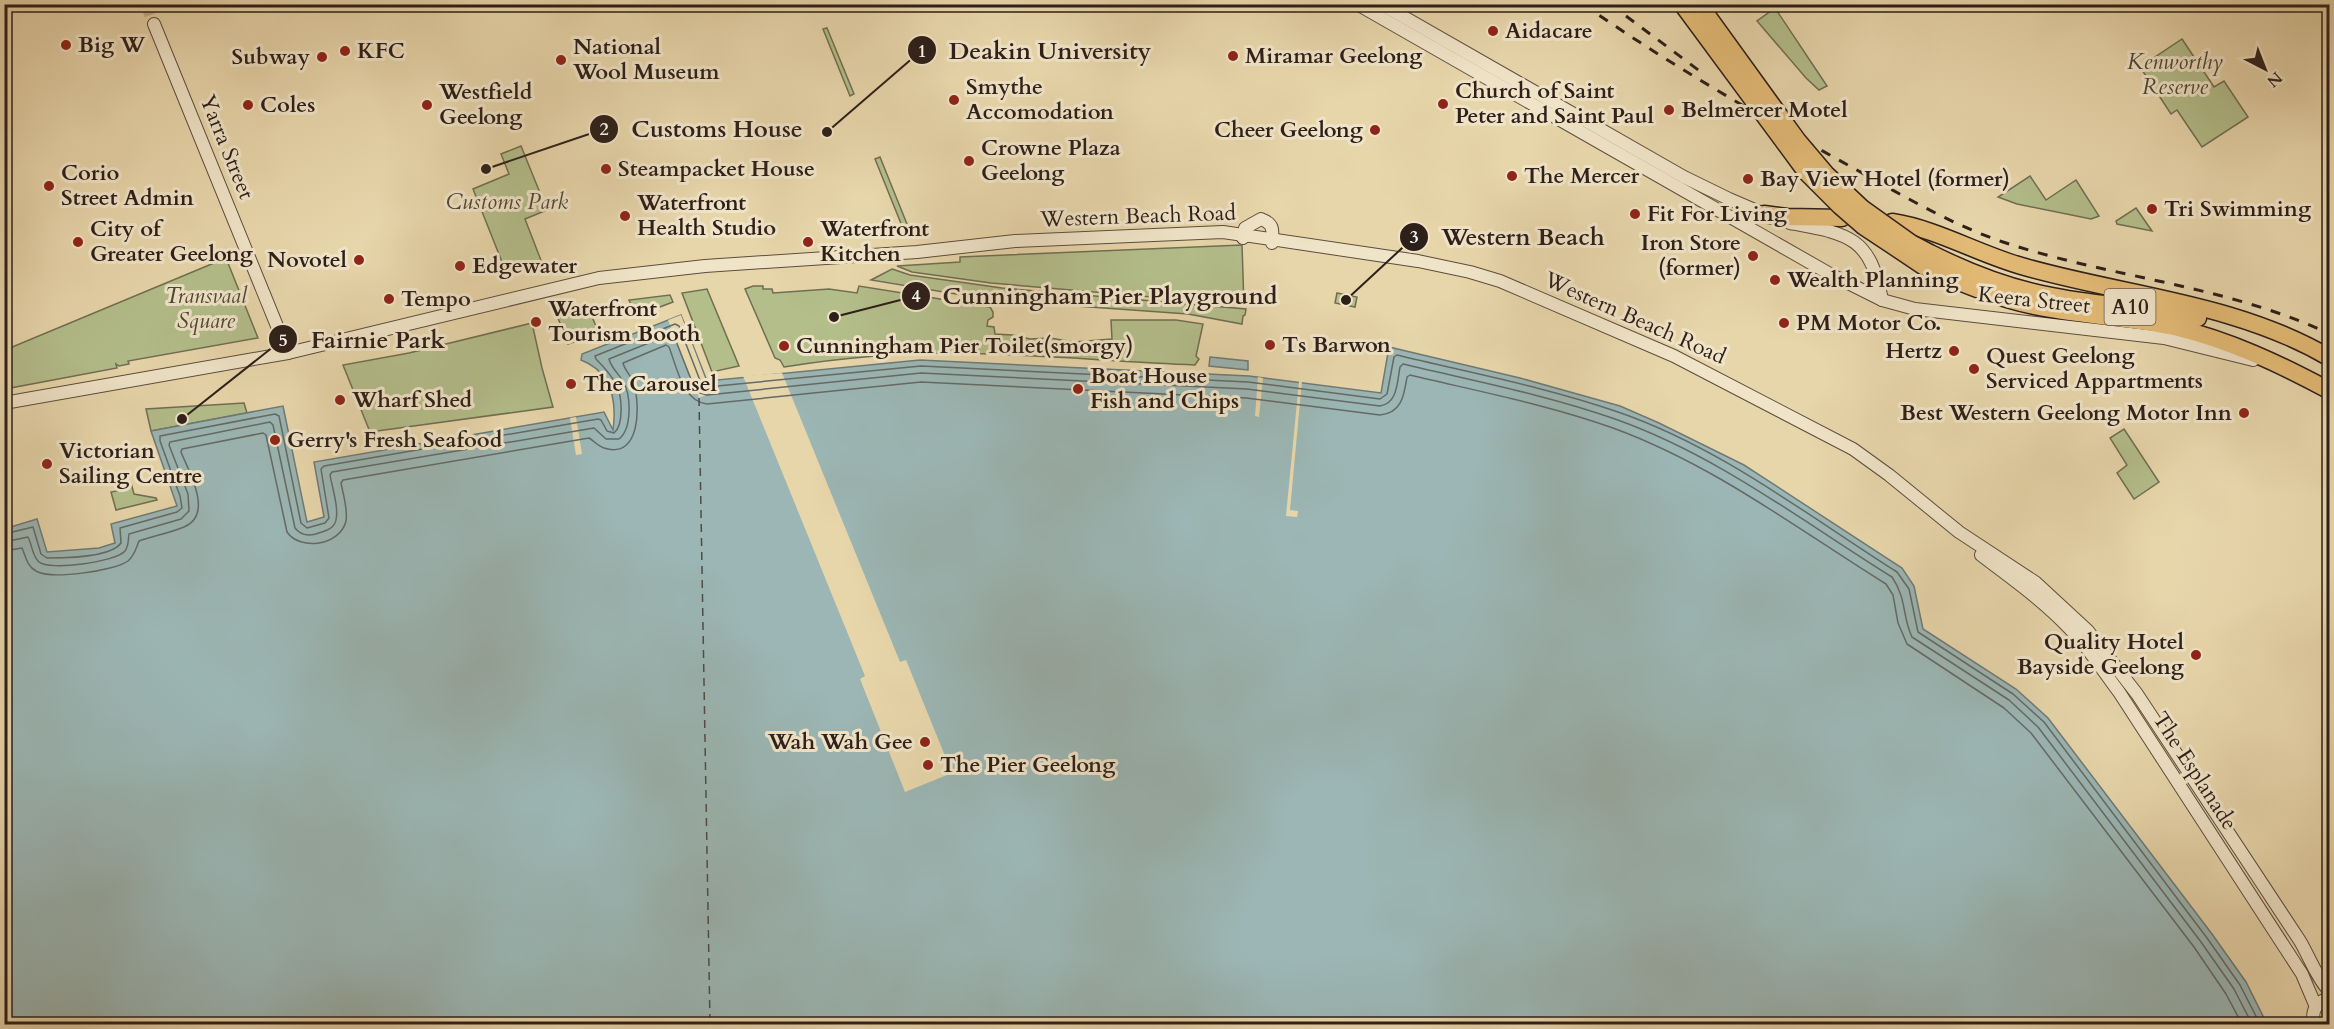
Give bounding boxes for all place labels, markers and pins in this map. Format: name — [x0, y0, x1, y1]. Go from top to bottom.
place label: Aidacare — [1505, 16, 1593, 46]
marker: Aidacare — [1486, 24, 1500, 38]
callout: Deakin University — [907, 29, 1163, 71]
place label: Big W — [78, 30, 146, 60]
place label: National Wool Museum — [572, 32, 720, 87]
place label: KFC — [357, 36, 405, 66]
marker: Big W — [59, 38, 73, 52]
place label: Miramar Geelong — [1245, 41, 1423, 71]
place label: Subway — [232, 42, 310, 72]
marker: KFC — [338, 44, 352, 58]
marker: Miramar Geelong — [1226, 49, 1240, 63]
marker: Subway — [315, 50, 329, 64]
marker: National Wool Museum — [554, 53, 568, 67]
place label: Smythe Accomodation — [966, 72, 1114, 127]
place label: Church of Saint Peter and Saint Paul — [1455, 76, 1655, 131]
place label: Westfield Geelong — [438, 77, 533, 132]
place label: Coles — [260, 90, 315, 120]
marker: Smythe Accomodation — [947, 93, 961, 107]
place label: Belmercer Motel — [1681, 95, 1848, 125]
marker: Church of Saint Peter and Saint Paul — [1436, 97, 1450, 111]
marker: Coles — [241, 98, 255, 112]
marker: Westfield Geelong — [420, 98, 434, 112]
marker: Belmercer Motel — [1662, 103, 1676, 117]
callout: Customs House — [589, 108, 815, 150]
place label: Cheer Geelong — [1214, 115, 1364, 145]
marker: Cheer Geelong — [1368, 123, 1382, 137]
place label: Crowne Plaza Geelong — [981, 133, 1121, 188]
place label: Steampacket House — [618, 154, 815, 184]
marker: Crowne Plaza Geelong — [962, 154, 976, 168]
place label: Corio Street Admin — [61, 158, 194, 213]
place label: The Mercer — [1524, 161, 1640, 191]
marker: Steampacket House — [599, 162, 613, 176]
place label: Bay View Hotel (former) — [1760, 164, 2010, 194]
marker: The Mercer — [1505, 169, 1519, 183]
marker: Bay View Hotel (former) — [1741, 172, 1755, 186]
marker: Corio Street Admin — [42, 179, 56, 193]
place label: Waterfront Health Studio — [636, 188, 776, 243]
place label: Tri Swimming — [2164, 194, 2312, 224]
place label: Fit For Living — [1647, 199, 1788, 229]
marker: Tri Swimming — [2145, 202, 2159, 216]
marker: Fit For Living — [1628, 207, 1642, 221]
marker: Waterfront Health Studio — [618, 209, 632, 223]
place label: City of Greater Geelong — [90, 214, 254, 269]
place label: Waterfront Kitchen — [819, 214, 929, 269]
callout: Western Beach — [1399, 216, 1616, 258]
place label: Iron Store (former) — [1641, 228, 1741, 283]
marker: City of Greater Geelong — [71, 235, 85, 249]
marker: Waterfront Kitchen — [801, 235, 815, 249]
place label: Novotel — [267, 245, 348, 275]
marker: Iron Store (former) — [1746, 249, 1760, 263]
place label: Edgewater — [472, 251, 577, 281]
marker: Novotel — [352, 253, 366, 267]
marker: Edgewater — [453, 259, 467, 273]
place label: Wealth Planning — [1786, 265, 1959, 295]
marker: Wealth Planning — [1768, 273, 1782, 287]
callout: Cunningham Pier Playground — [901, 275, 1290, 317]
place label: Tempo — [401, 284, 471, 314]
marker: Tempo — [382, 292, 396, 306]
place label: Waterfront Tourism Booth — [547, 294, 701, 349]
place label: PM Motor Co. — [1796, 308, 1941, 338]
marker: Waterfront Tourism Booth — [529, 315, 543, 329]
marker: PM Motor Co. — [1777, 316, 1791, 330]
callout: Fairnie Park — [268, 318, 457, 360]
place label: Ts Barwon — [1282, 330, 1391, 360]
place label: Cunningham Pier Toilet(smorgy) — [796, 331, 1133, 361]
place label: Hertz — [1885, 336, 1942, 366]
marker: Ts Barwon — [1263, 338, 1277, 352]
marker: Cunningham Pier Toilet(smorgy) — [777, 339, 791, 353]
place label: Quest Geelong Serviced Appartments — [1986, 341, 2203, 396]
marker: Hertz — [1947, 344, 1961, 358]
place label: Boat House Fish and Chips — [1090, 361, 1239, 416]
marker: Quest Geelong Serviced Appartments — [1967, 362, 1981, 376]
place label: The Carousel — [583, 369, 718, 399]
marker: The Carousel — [564, 377, 578, 391]
marker: Boat House Fish and Chips — [1071, 382, 1085, 396]
place label: Wharf Shed — [351, 385, 472, 415]
marker: Wharf Shed — [333, 393, 347, 407]
place label: Best Western Geelong Motor Inn — [1900, 398, 2232, 428]
marker: Best Western Geelong Motor Inn — [2237, 406, 2251, 420]
place label: Gerry's Fresh Seafood — [287, 425, 503, 455]
marker: Gerry's Fresh Seafood — [268, 433, 282, 447]
place label: Victorian Sailing Centre — [59, 436, 202, 491]
marker: Victorian Sailing Centre — [40, 457, 54, 471]
place label: Quality Hotel Bayside Geelong — [2017, 627, 2185, 682]
marker: Quality Hotel Bayside Geelong — [2189, 648, 2203, 662]
place label: Wah Wah Gee — [767, 727, 913, 757]
marker: Wah Wah Gee — [918, 735, 932, 749]
place label: The Pier Geelong — [940, 750, 1116, 780]
marker: The Pier Geelong — [921, 758, 935, 772]

